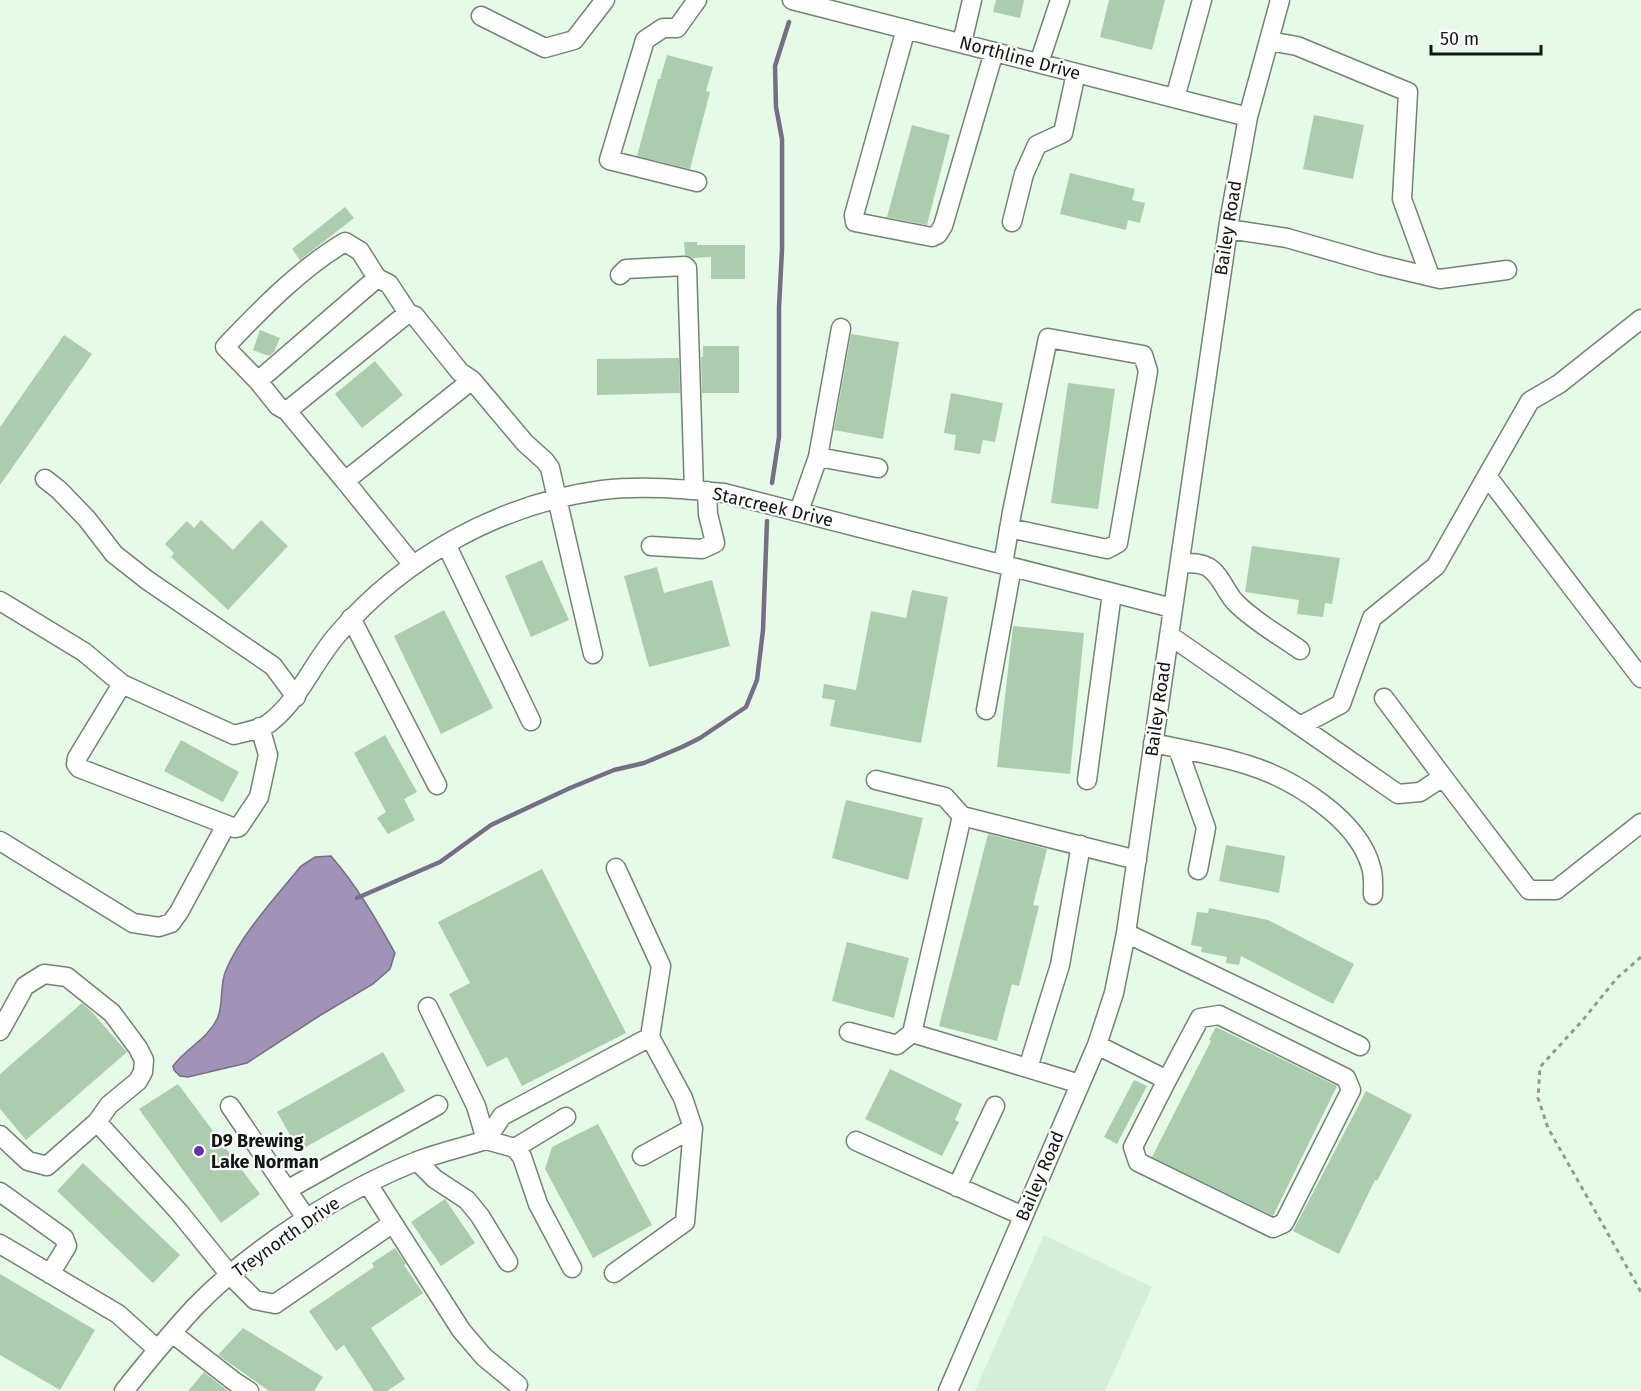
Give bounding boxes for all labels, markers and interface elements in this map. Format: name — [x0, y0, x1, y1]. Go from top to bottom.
scale bar — [1431, 18, 1540, 56]
text: 50 m — [1440, 28, 1479, 50]
street label: Northline Drive — [957, 31, 1083, 85]
street label: Bailey Road — [1210, 179, 1246, 277]
street label: Starcreek Drive — [710, 482, 836, 532]
street label: Bailey Road — [1140, 660, 1176, 758]
street label: Bailey Road — [1011, 1128, 1069, 1224]
place label: D9 Brewing Lake Norman — [211, 1130, 319, 1173]
marker: D9 Brewing Lake Norman — [192, 1144, 206, 1158]
street label: Treynorth Drive — [228, 1192, 344, 1282]

